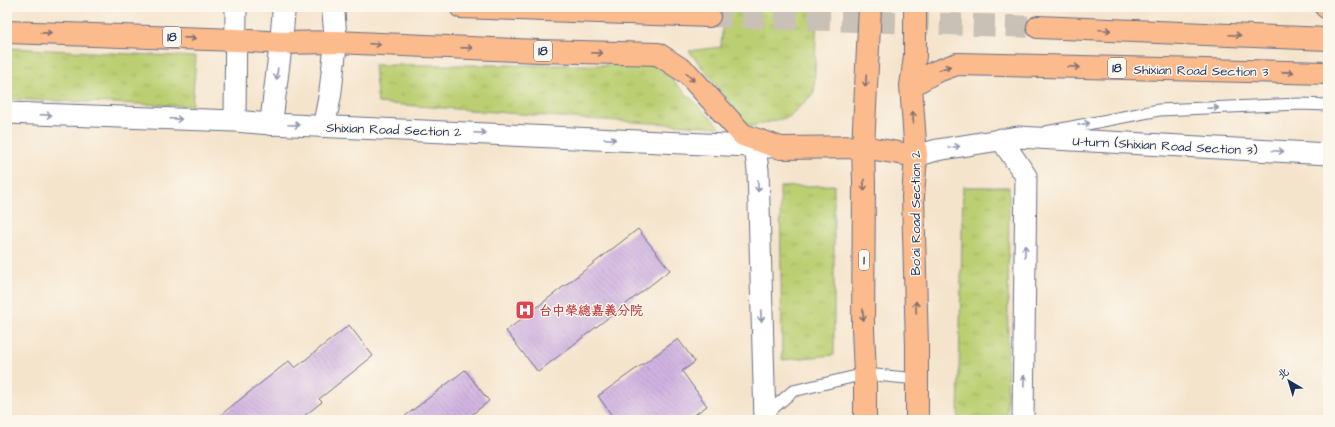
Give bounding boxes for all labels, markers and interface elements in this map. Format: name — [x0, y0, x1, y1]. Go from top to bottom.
one-way arrow — [1098, 26, 1111, 33]
road number: 18 — [163, 27, 181, 47]
one-way arrow — [39, 29, 52, 37]
one-way arrow — [1228, 32, 1241, 39]
one-way arrow — [183, 34, 196, 42]
one-way arrow — [368, 40, 381, 47]
road number: 18 — [534, 41, 552, 61]
one-way arrow — [460, 44, 473, 51]
one-way arrow — [590, 49, 603, 56]
road number: 18 — [1108, 58, 1126, 78]
street label: Shixian Road Section 3 — [1133, 61, 1269, 81]
one-way arrow — [1067, 63, 1080, 71]
one-way arrow — [939, 64, 952, 71]
one-way arrow — [273, 67, 281, 80]
one-way arrow — [1281, 68, 1294, 76]
one-way arrow — [685, 72, 695, 82]
one-way arrow — [862, 74, 869, 87]
one-way arrow — [1206, 104, 1219, 111]
one-way arrow — [39, 111, 52, 118]
one-way arrow — [910, 111, 917, 124]
one-way arrow — [169, 115, 182, 122]
street label: Shixian Road Section 2 — [326, 119, 463, 141]
one-way arrow — [1077, 120, 1090, 128]
one-way arrow — [287, 121, 300, 128]
one-way arrow — [473, 129, 486, 137]
street label: U-turn (Shixian Road Section 3) — [1072, 132, 1258, 160]
one-way arrow — [603, 136, 616, 143]
one-way arrow — [947, 143, 960, 151]
one-way arrow — [1271, 148, 1284, 155]
street label: Bo'ai Road Section 2 — [907, 150, 925, 275]
one-way arrow — [860, 178, 868, 191]
one-way arrow — [754, 179, 762, 192]
one-way arrow — [1021, 245, 1029, 258]
road number: 1 — [859, 250, 869, 270]
hospital icon: 台中榮總嘉義分院 — [514, 299, 536, 321]
one-way arrow — [912, 301, 920, 314]
place label: 台中榮總嘉義分院 — [539, 302, 643, 320]
one-way arrow — [859, 308, 867, 321]
one-way arrow — [757, 309, 765, 322]
north arrow — [1269, 361, 1309, 401]
text: 北 — [1274, 364, 1292, 383]
one-way arrow — [1020, 375, 1028, 388]

